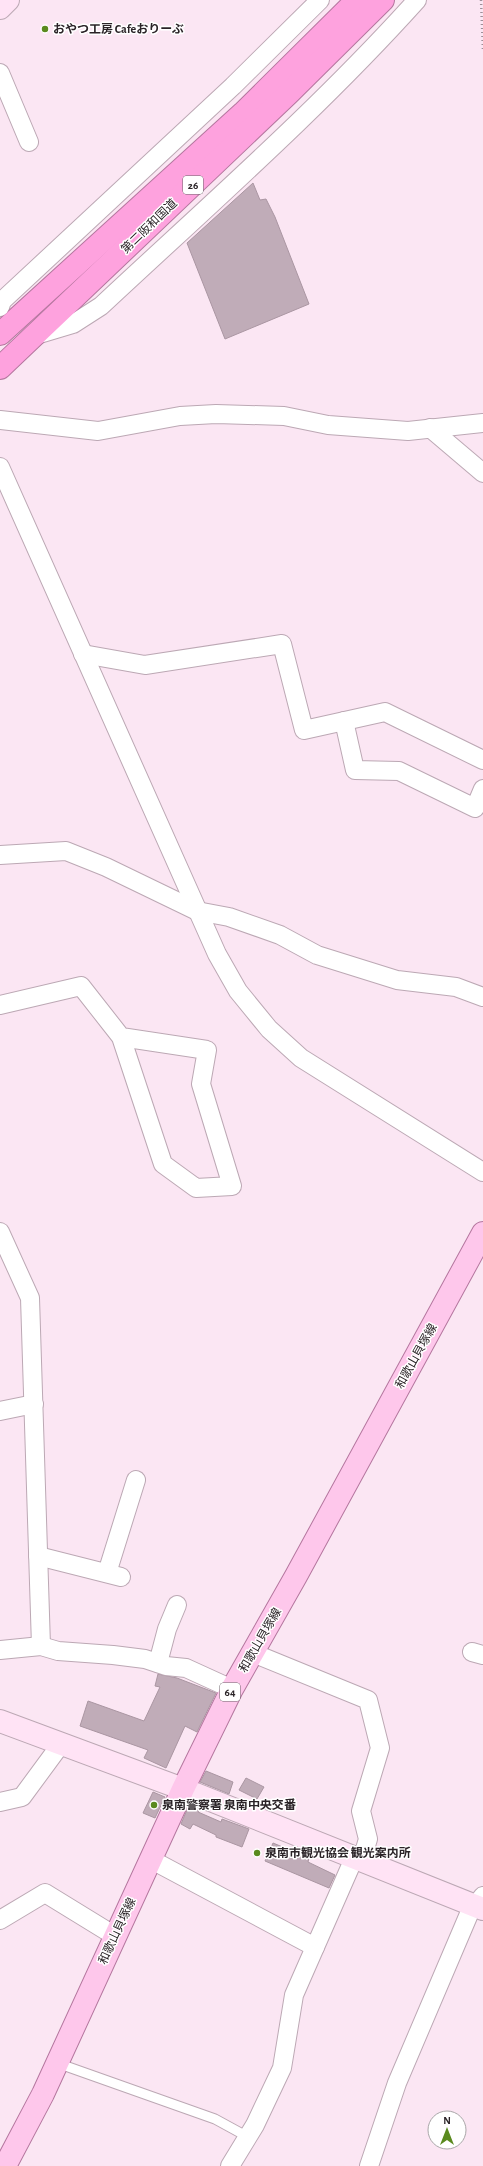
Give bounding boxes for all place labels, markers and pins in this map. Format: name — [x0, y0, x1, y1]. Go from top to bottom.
place label: おやつ工房 Cafeおりーぶ — [53, 22, 184, 35]
marker: おやつ工房 Cafeおりーぶ — [40, 24, 50, 34]
place label: 泉南警察署 泉南中央交番 — [162, 1798, 297, 1811]
marker: 泉南警察署 泉南中央交番 — [149, 1800, 159, 1810]
place label: 泉南市観光協会 観光案内所 — [265, 1846, 411, 1859]
marker: 泉南市観光協会 観光案内所 — [252, 1848, 262, 1858]

